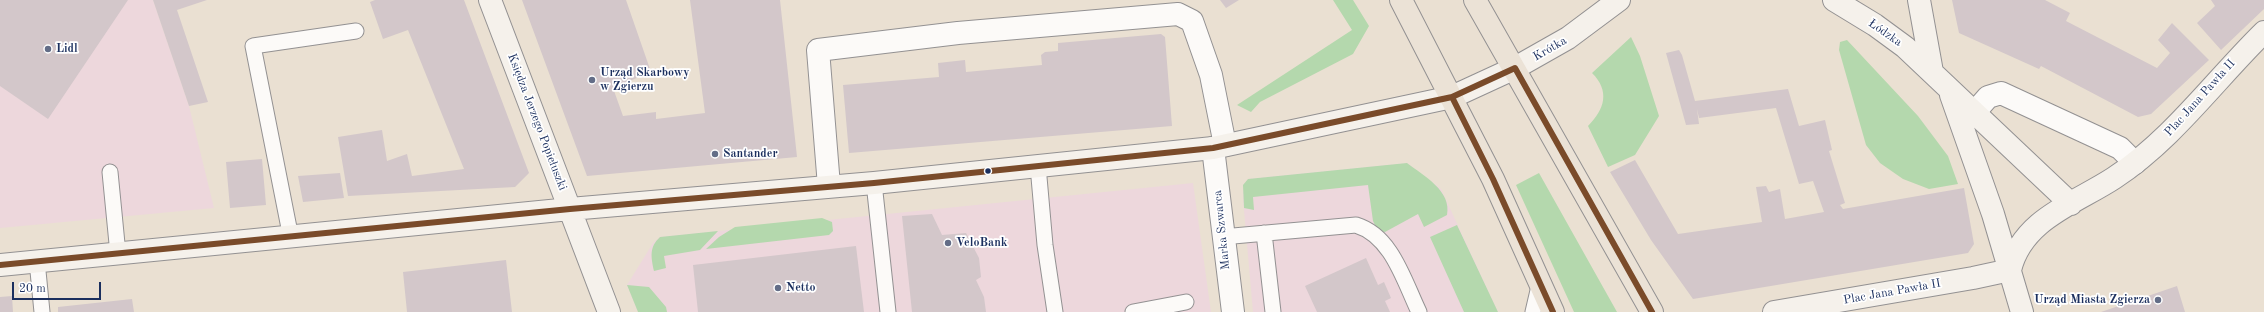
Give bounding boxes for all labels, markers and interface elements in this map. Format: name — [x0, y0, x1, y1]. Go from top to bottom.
street label: Łódzka — [1865, 16, 1905, 50]
street label: Krótka — [1531, 34, 1569, 64]
place label: Lidl — [56, 42, 78, 56]
marker: Lidl — [43, 44, 53, 54]
street label: Księdza Jerzego Popiełuszki — [504, 51, 570, 193]
street label: Plac Jana Pawła II — [2162, 56, 2238, 140]
place label: Urząd Skarbowy w Zgierzu — [600, 66, 689, 94]
marker: Urząd Skarbowy w Zgierzu — [587, 75, 597, 85]
place label: Santander — [723, 147, 778, 161]
marker: Santander — [710, 149, 720, 159]
unlabelled marker — [983, 166, 993, 176]
street label: Marka Szwarca — [1211, 189, 1233, 271]
place label: VeloBank — [956, 236, 1008, 250]
marker: VeloBank — [943, 238, 953, 248]
scale bar — [14, 274, 103, 300]
street label: Plac Jana Pawła II — [1842, 276, 1942, 308]
place label: Netto — [786, 281, 816, 295]
text: 20 m — [19, 283, 46, 295]
marker: Netto — [773, 283, 783, 293]
place label: Urząd Miasta Zgierza — [2034, 293, 2150, 307]
marker: Urząd Miasta Zgierza — [2153, 295, 2163, 305]

